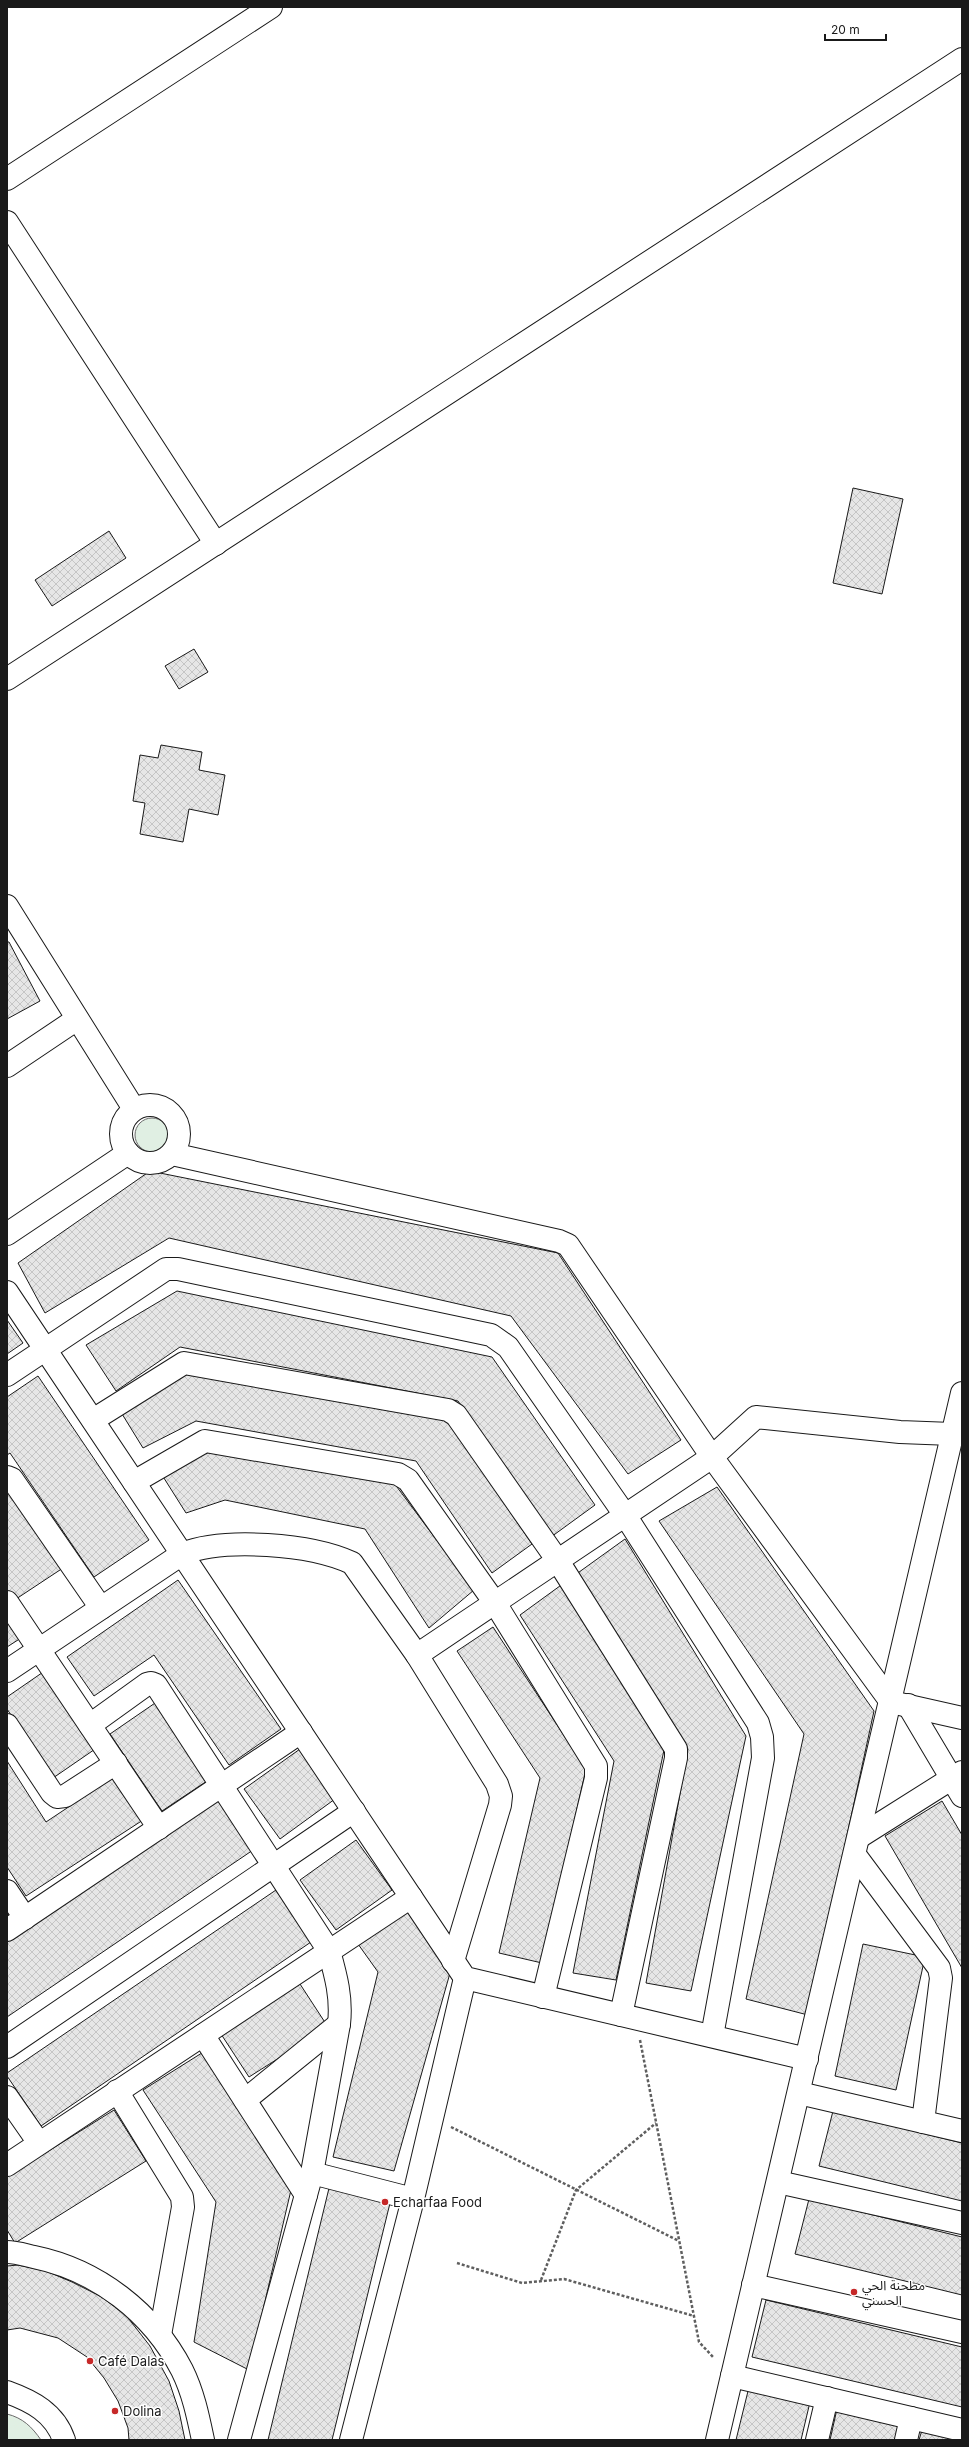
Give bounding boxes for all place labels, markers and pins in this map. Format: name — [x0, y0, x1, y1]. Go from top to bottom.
place label: Echarfaa Food — [393, 2194, 482, 2210]
marker: Echarfaa Food — [380, 2197, 390, 2207]
place label: مطحنة الحي الحسني — [862, 2277, 925, 2311]
marker: مطحنة الحي الحسني — [849, 2287, 859, 2297]
place label: Café Dalas — [98, 2353, 165, 2369]
marker: Café Dalas — [85, 2356, 95, 2366]
place label: Dolina — [123, 2403, 161, 2419]
marker: Dolina — [110, 2406, 120, 2416]

